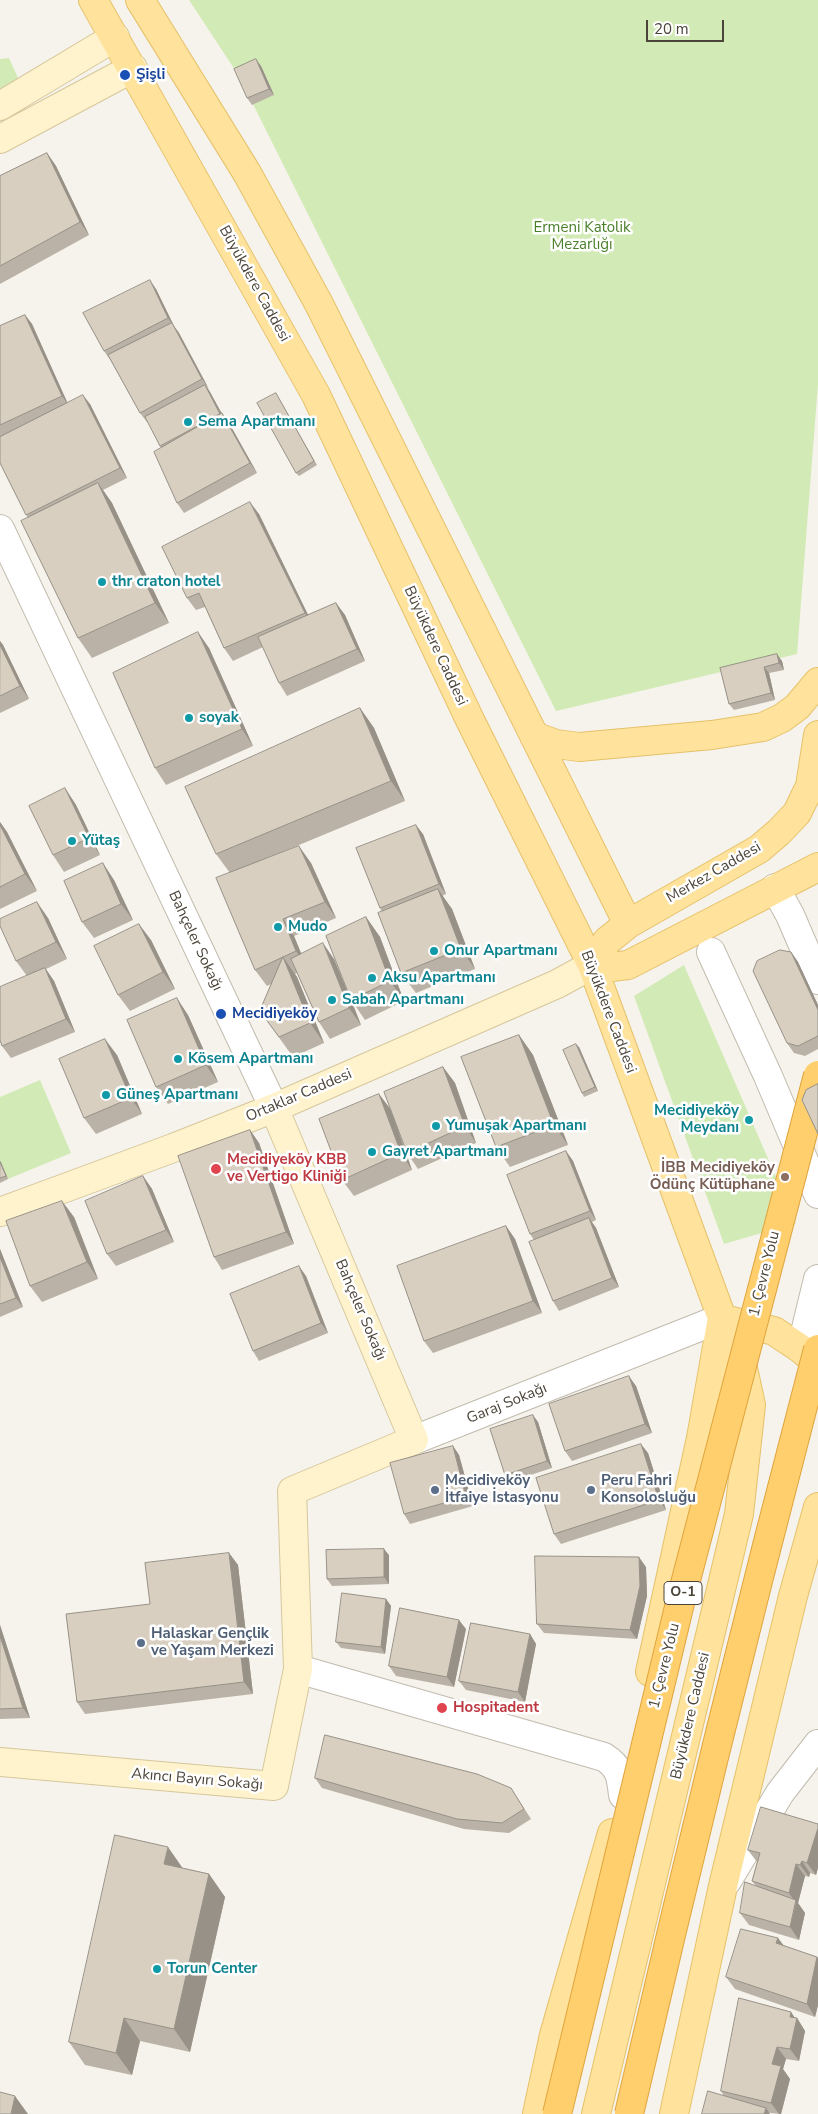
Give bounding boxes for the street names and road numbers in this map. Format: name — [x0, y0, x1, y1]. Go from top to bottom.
street label: Büyükdere Caddesi — [215, 223, 293, 345]
street label: Büyükdere Caddesi — [399, 583, 471, 709]
street label: Merkez Caddesi — [664, 839, 764, 907]
street label: Bahçeler Sokağı — [164, 888, 226, 994]
street label: Büyükdere Caddesi — [576, 948, 640, 1076]
street label: Ortaklar Caddesi — [243, 1066, 355, 1126]
street label: 1. Çevre Yolu — [746, 1229, 784, 1319]
street label: Bahçeler Sokağı — [331, 1257, 389, 1363]
street label: Garaj Sokağı — [464, 1380, 550, 1428]
road number: O-1 — [664, 1582, 702, 1605]
street label: 1. Çevre Yolu — [646, 1621, 684, 1711]
street label: Büyükdere Caddesi — [668, 1651, 714, 1781]
street label: Akıncı Bayırı Sokağı — [131, 1765, 263, 1795]

